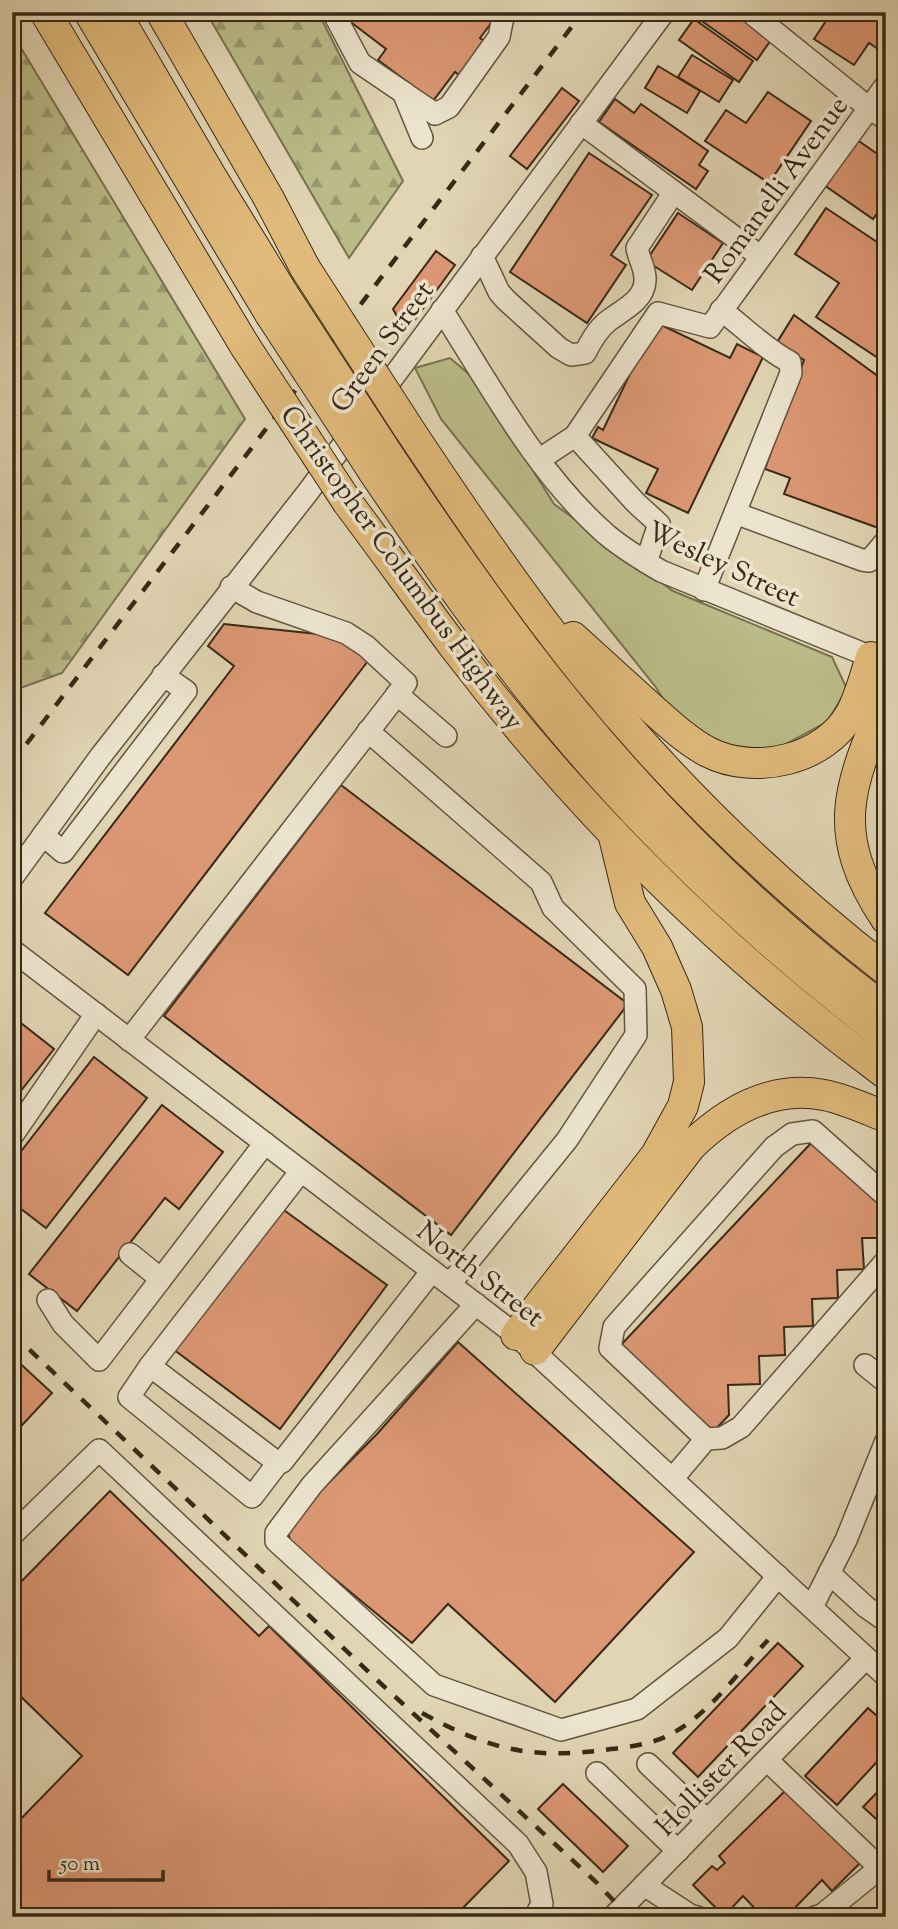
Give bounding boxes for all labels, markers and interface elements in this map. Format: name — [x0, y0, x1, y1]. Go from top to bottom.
street label: Romanelli Avenue — [696, 89, 859, 293]
street label: Green Street — [322, 273, 445, 422]
street label: Christopher Columbus Highway — [269, 398, 532, 740]
street label: Wesley Street — [640, 513, 806, 619]
street label: North Street — [407, 1213, 552, 1338]
street label: Hollister Road — [647, 1694, 797, 1847]
scale bar — [49, 1838, 163, 1882]
text: 50 m — [59, 1850, 100, 1880]

